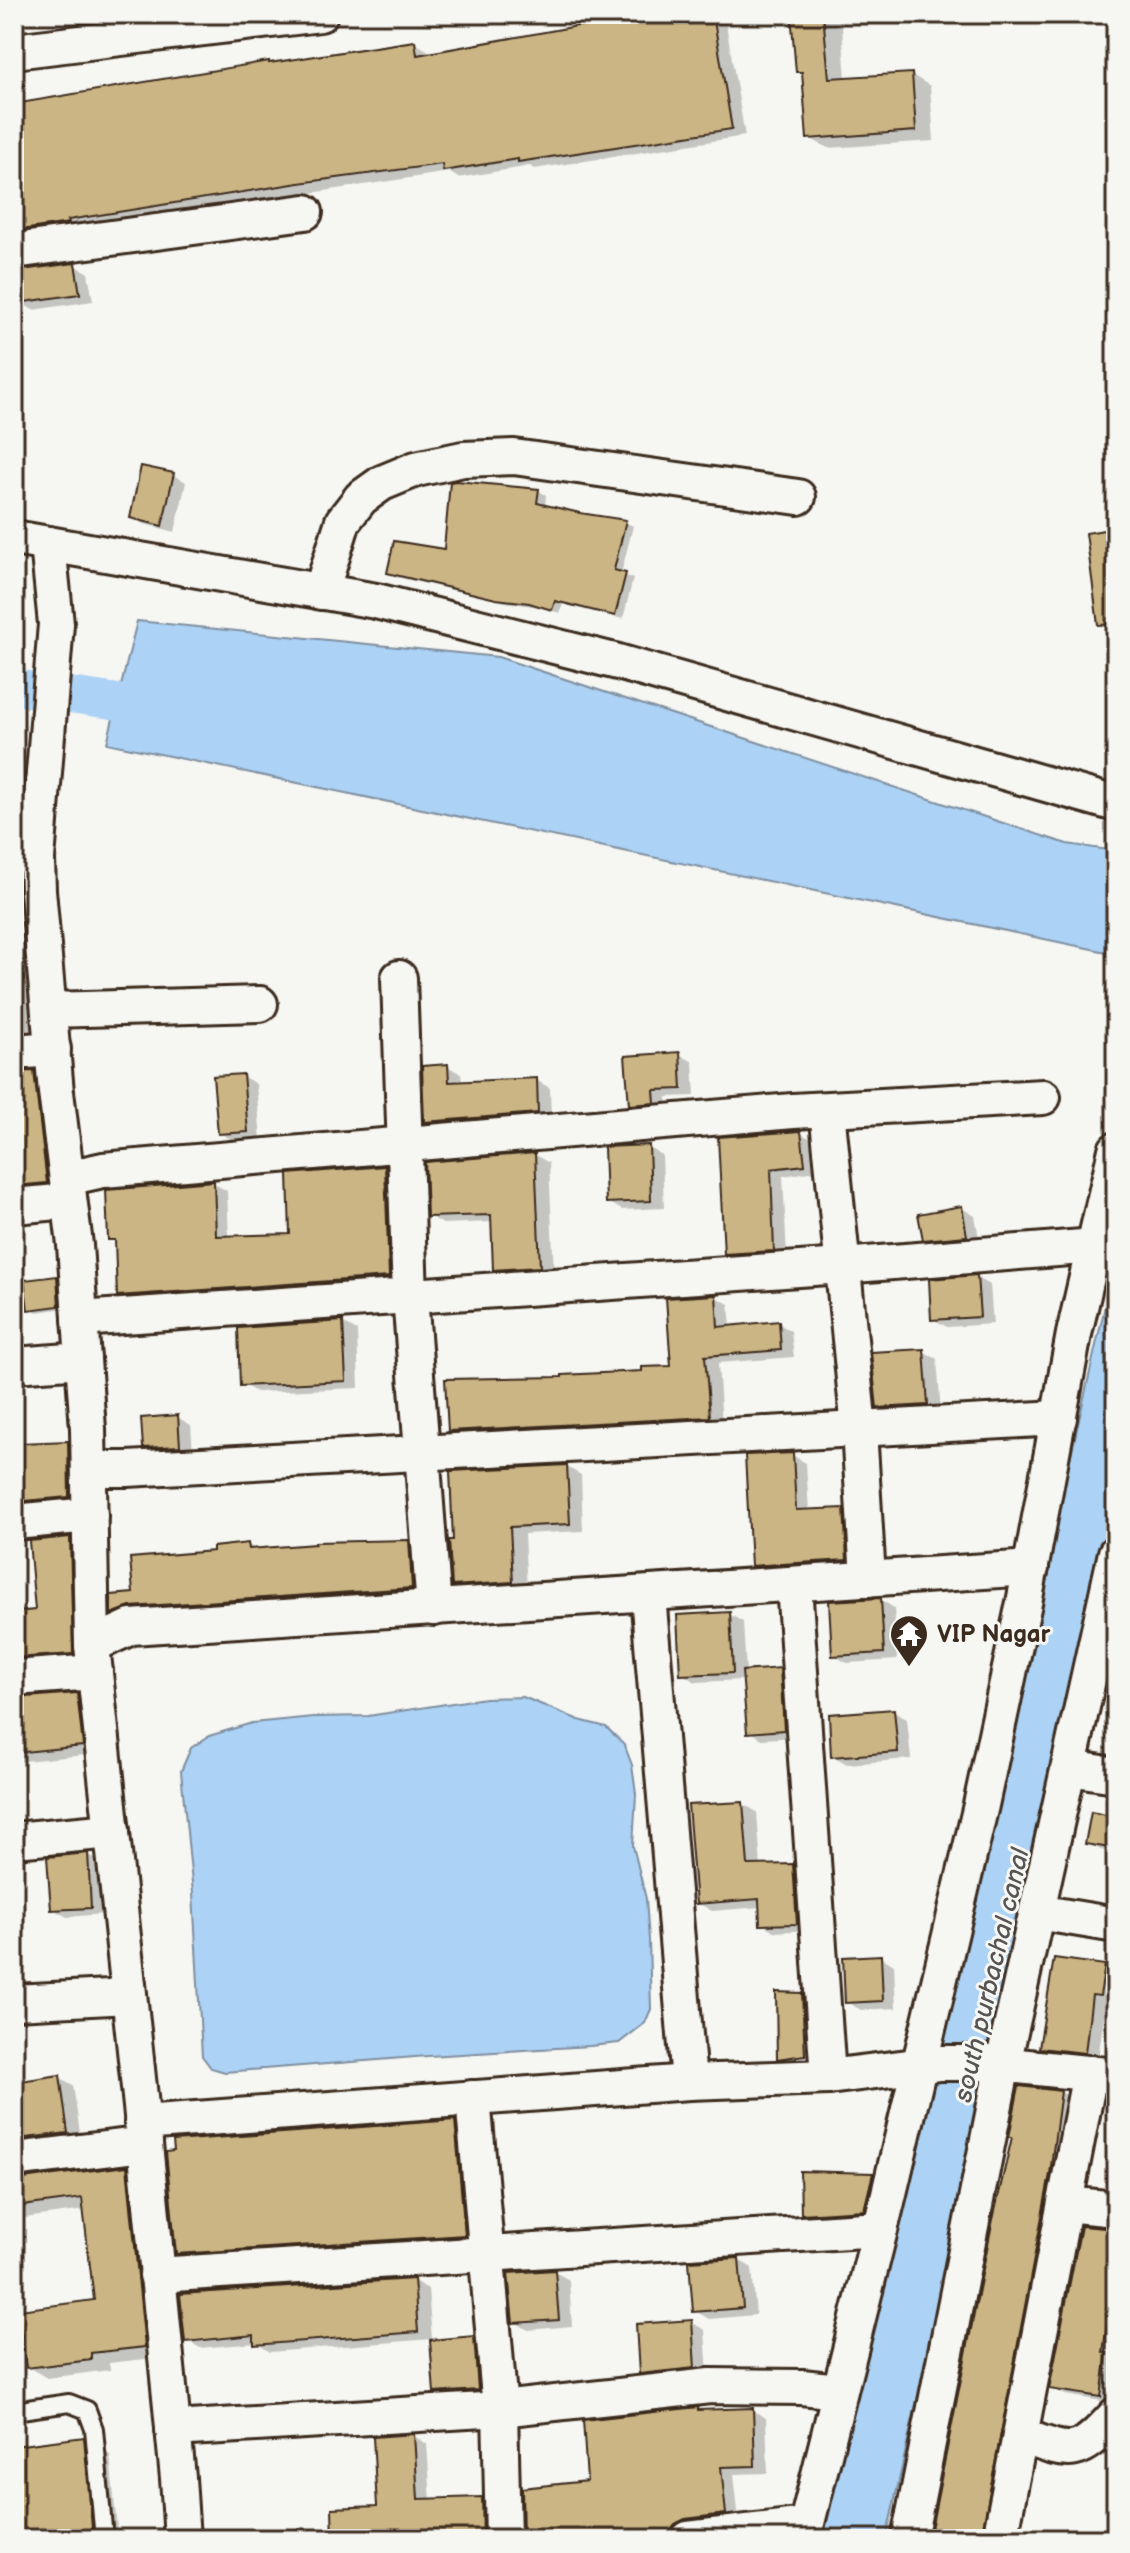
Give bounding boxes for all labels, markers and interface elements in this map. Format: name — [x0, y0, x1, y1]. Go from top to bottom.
temple icon: VIP Nagar — [888, 1613, 930, 1668]
place label: VIP Nagar — [937, 1620, 1051, 1649]
water label: south purbachal canal — [948, 1844, 1037, 2105]

